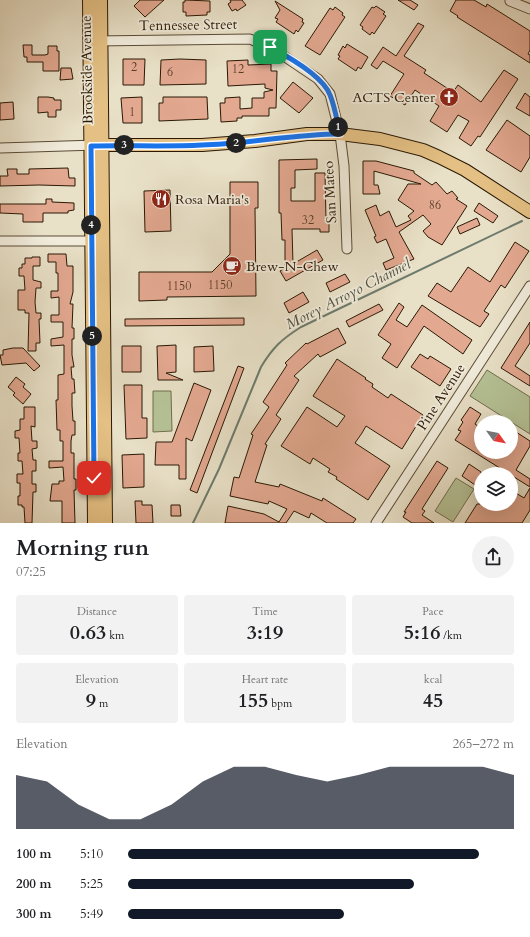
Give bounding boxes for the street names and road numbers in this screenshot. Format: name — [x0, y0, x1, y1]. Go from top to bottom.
street label: Brookside Avenue — [77, 15, 97, 125]
street label: Tennessee Street — [139, 15, 238, 35]
street label: San Mateo — [319, 160, 341, 224]
street label: Pine Avenue — [412, 360, 470, 434]

